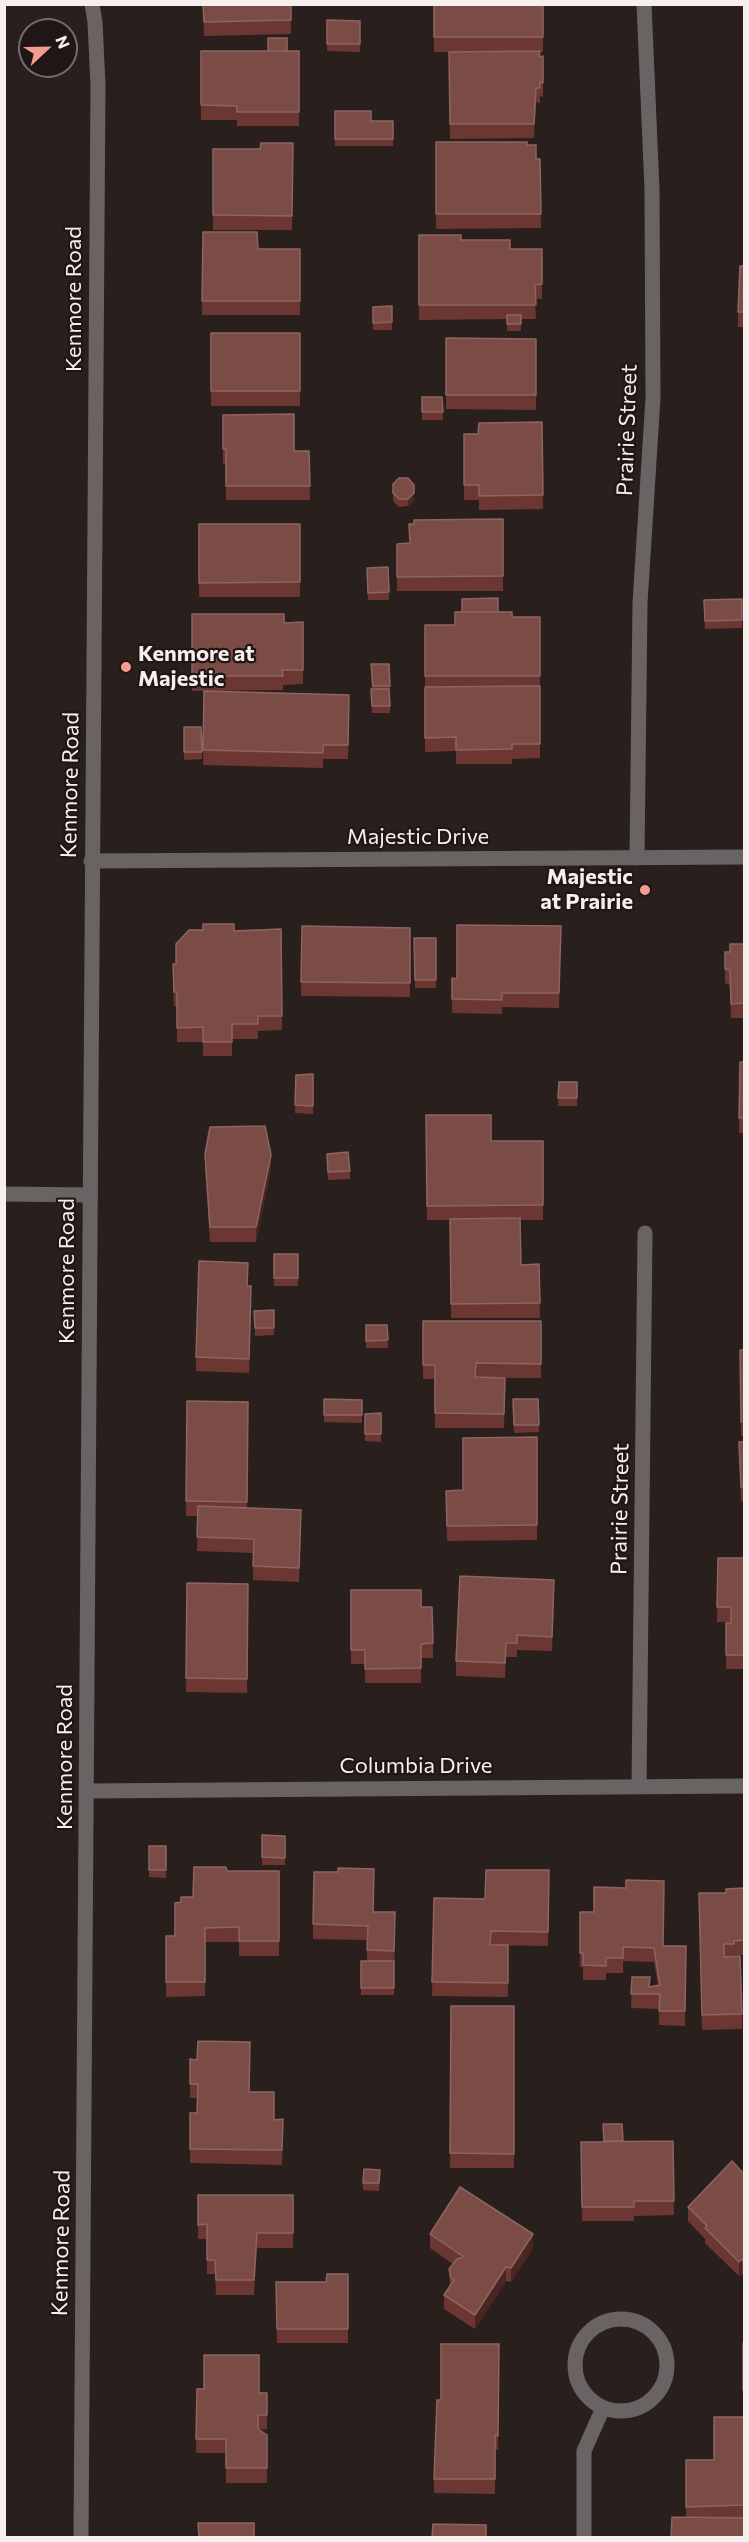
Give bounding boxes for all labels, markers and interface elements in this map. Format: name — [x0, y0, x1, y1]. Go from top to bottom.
north arrow — [18, 18, 78, 78]
text: N — [52, 33, 74, 51]
street label: Kenmore Road — [61, 226, 87, 372]
street label: Prairie Street — [612, 364, 642, 496]
place label: Kenmore at Majestic — [138, 641, 255, 692]
marker: Kenmore at Majestic — [119, 660, 133, 674]
street label: Kenmore Road — [56, 712, 84, 858]
street label: Majestic Drive — [347, 824, 489, 850]
place label: Majestic at Prairie — [540, 864, 633, 915]
marker: Majestic at Prairie — [638, 883, 652, 897]
street label: Kenmore Road — [54, 1198, 80, 1344]
street label: Prairie Street — [606, 1443, 634, 1575]
street label: Kenmore Road — [52, 1684, 78, 1830]
street label: Columbia Drive — [340, 1753, 492, 1779]
street label: Kenmore Road — [47, 2170, 75, 2316]

